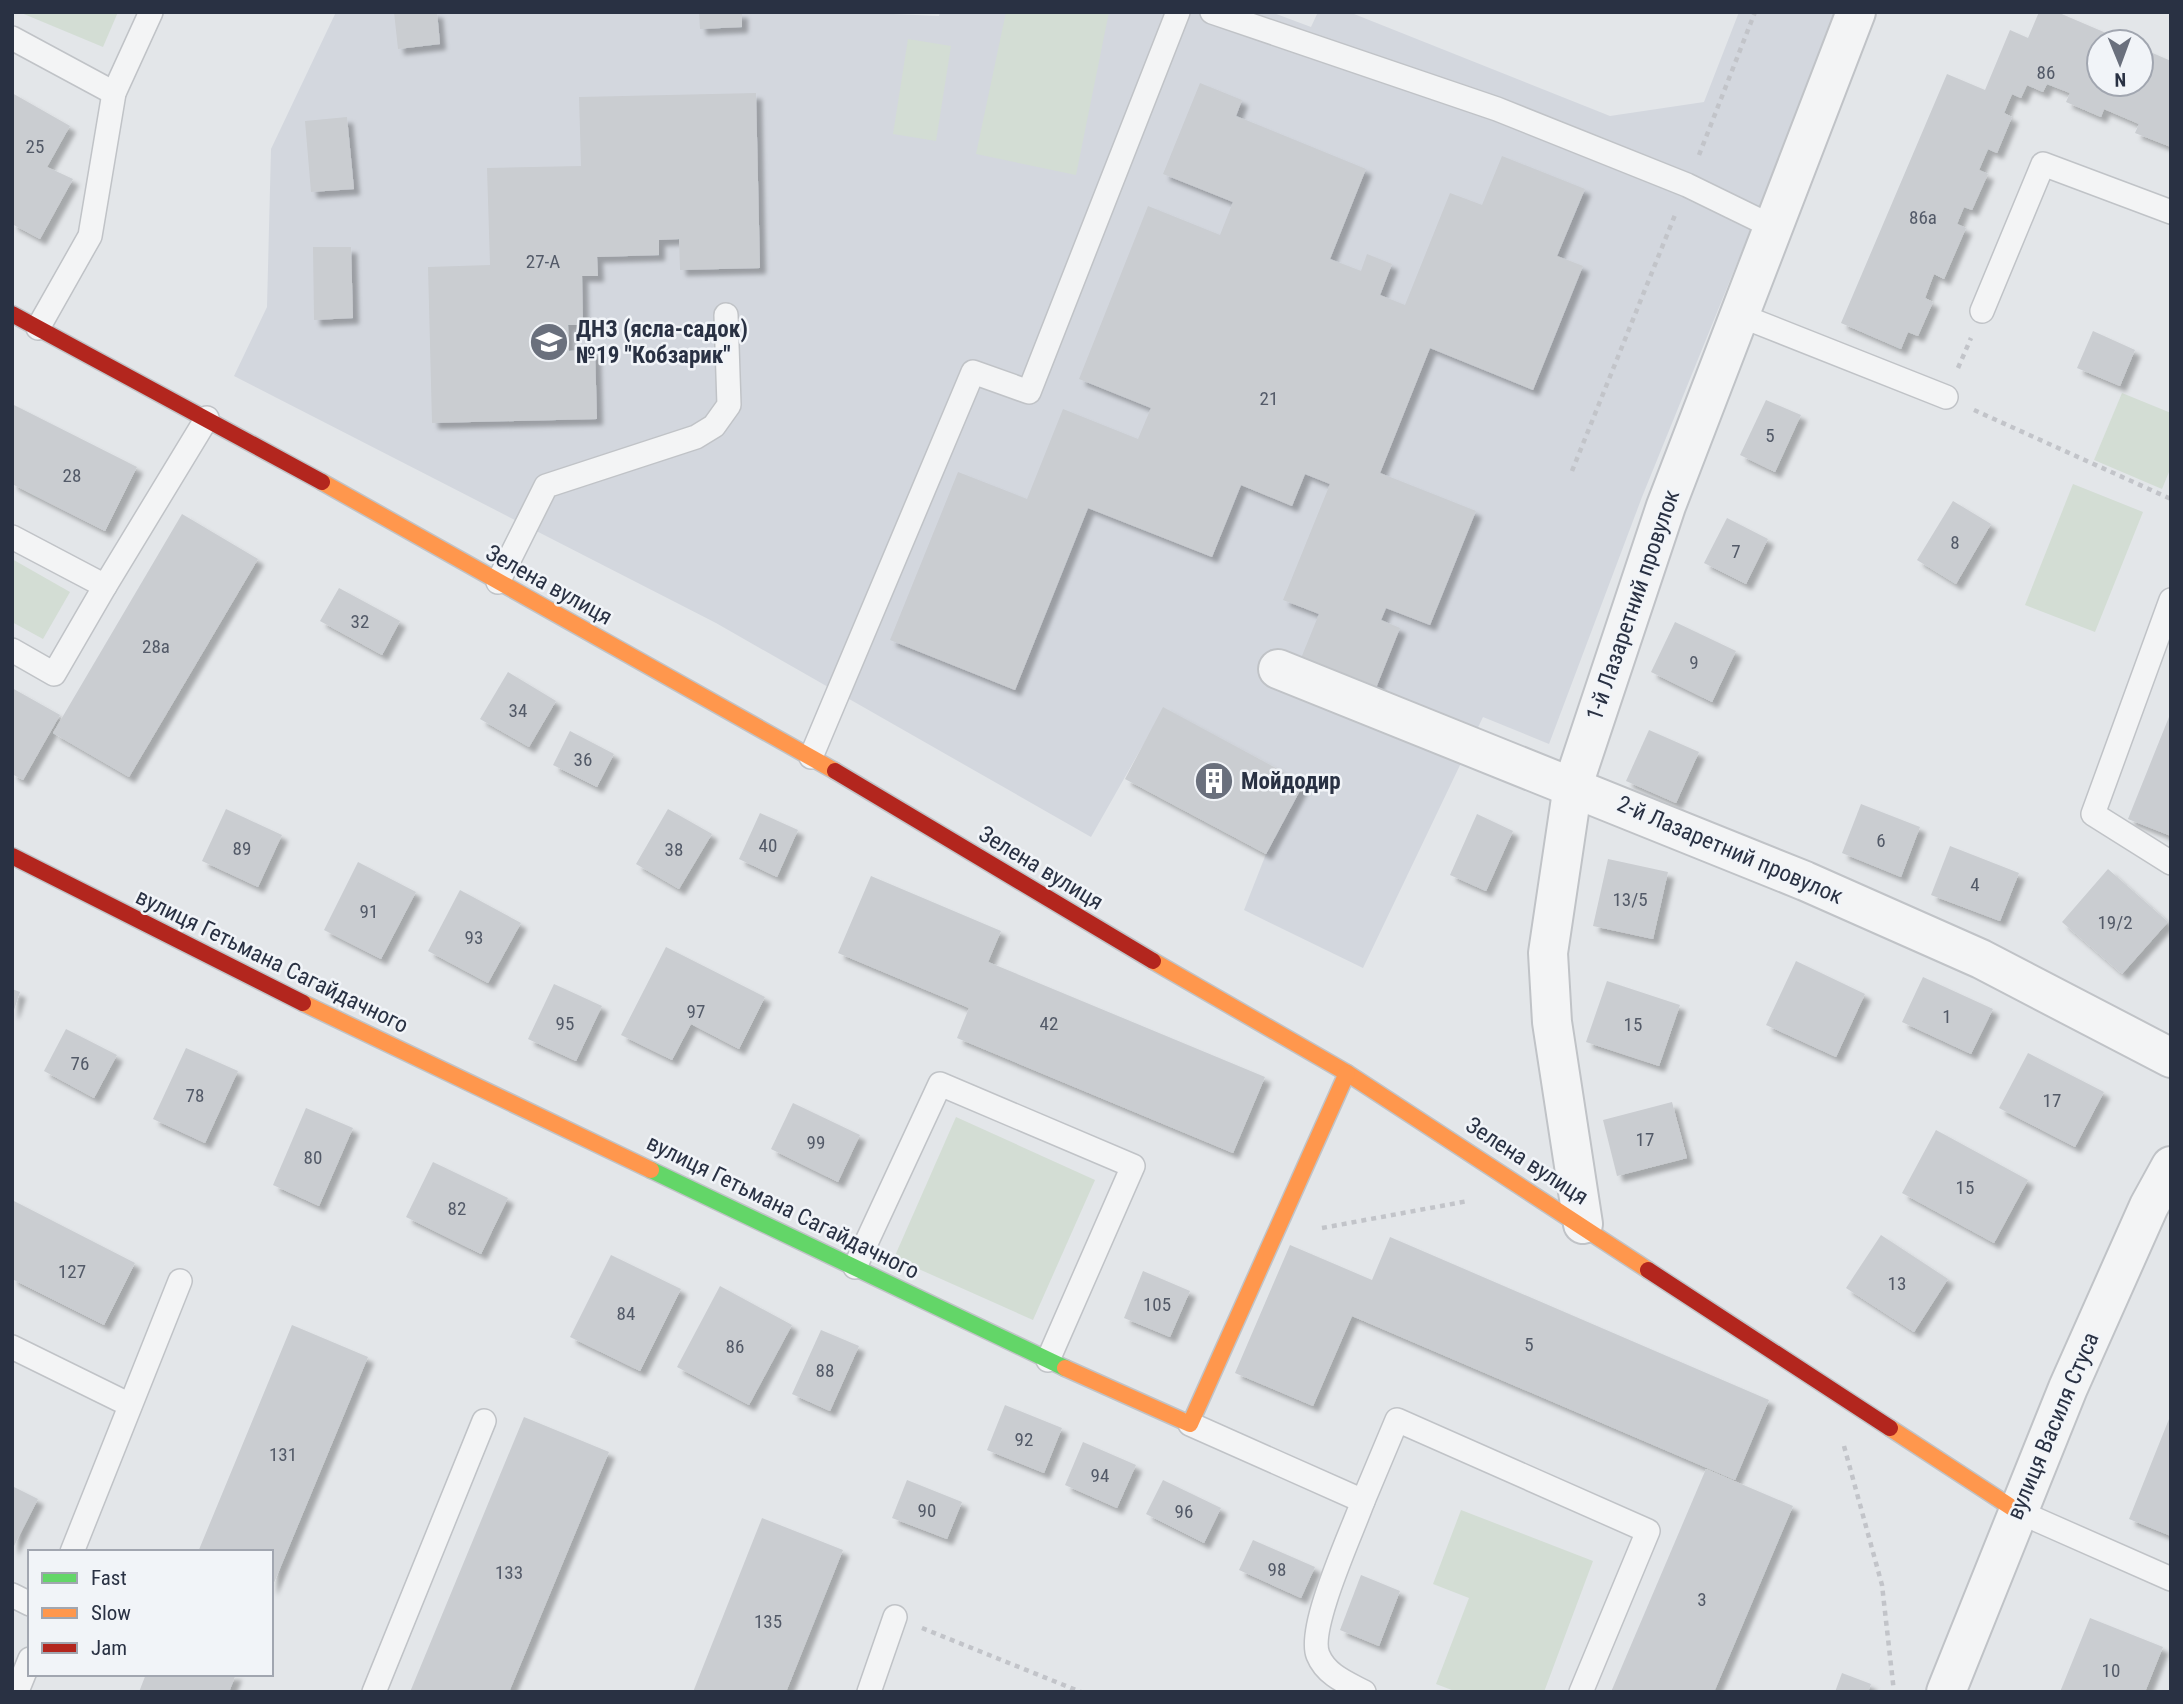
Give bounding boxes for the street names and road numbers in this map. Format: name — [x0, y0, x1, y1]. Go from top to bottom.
street label: 1-й Лазаретний провулок — [1581, 486, 1685, 724]
street label: Зелена вулиця — [481, 539, 617, 631]
street label: 2-й Лазаретний провулок — [1613, 790, 1847, 910]
street label: Зелена вулиця — [974, 820, 1108, 916]
street label: вулиця Гетьмана Сагайдачного — [131, 883, 413, 1039]
street label: Зелена вулиця — [1461, 1111, 1593, 1211]
street label: вулиця Гетьмана Сагайдачного — [642, 1129, 924, 1285]
street label: вулиця Василя Стуса — [2001, 1328, 2105, 1524]

